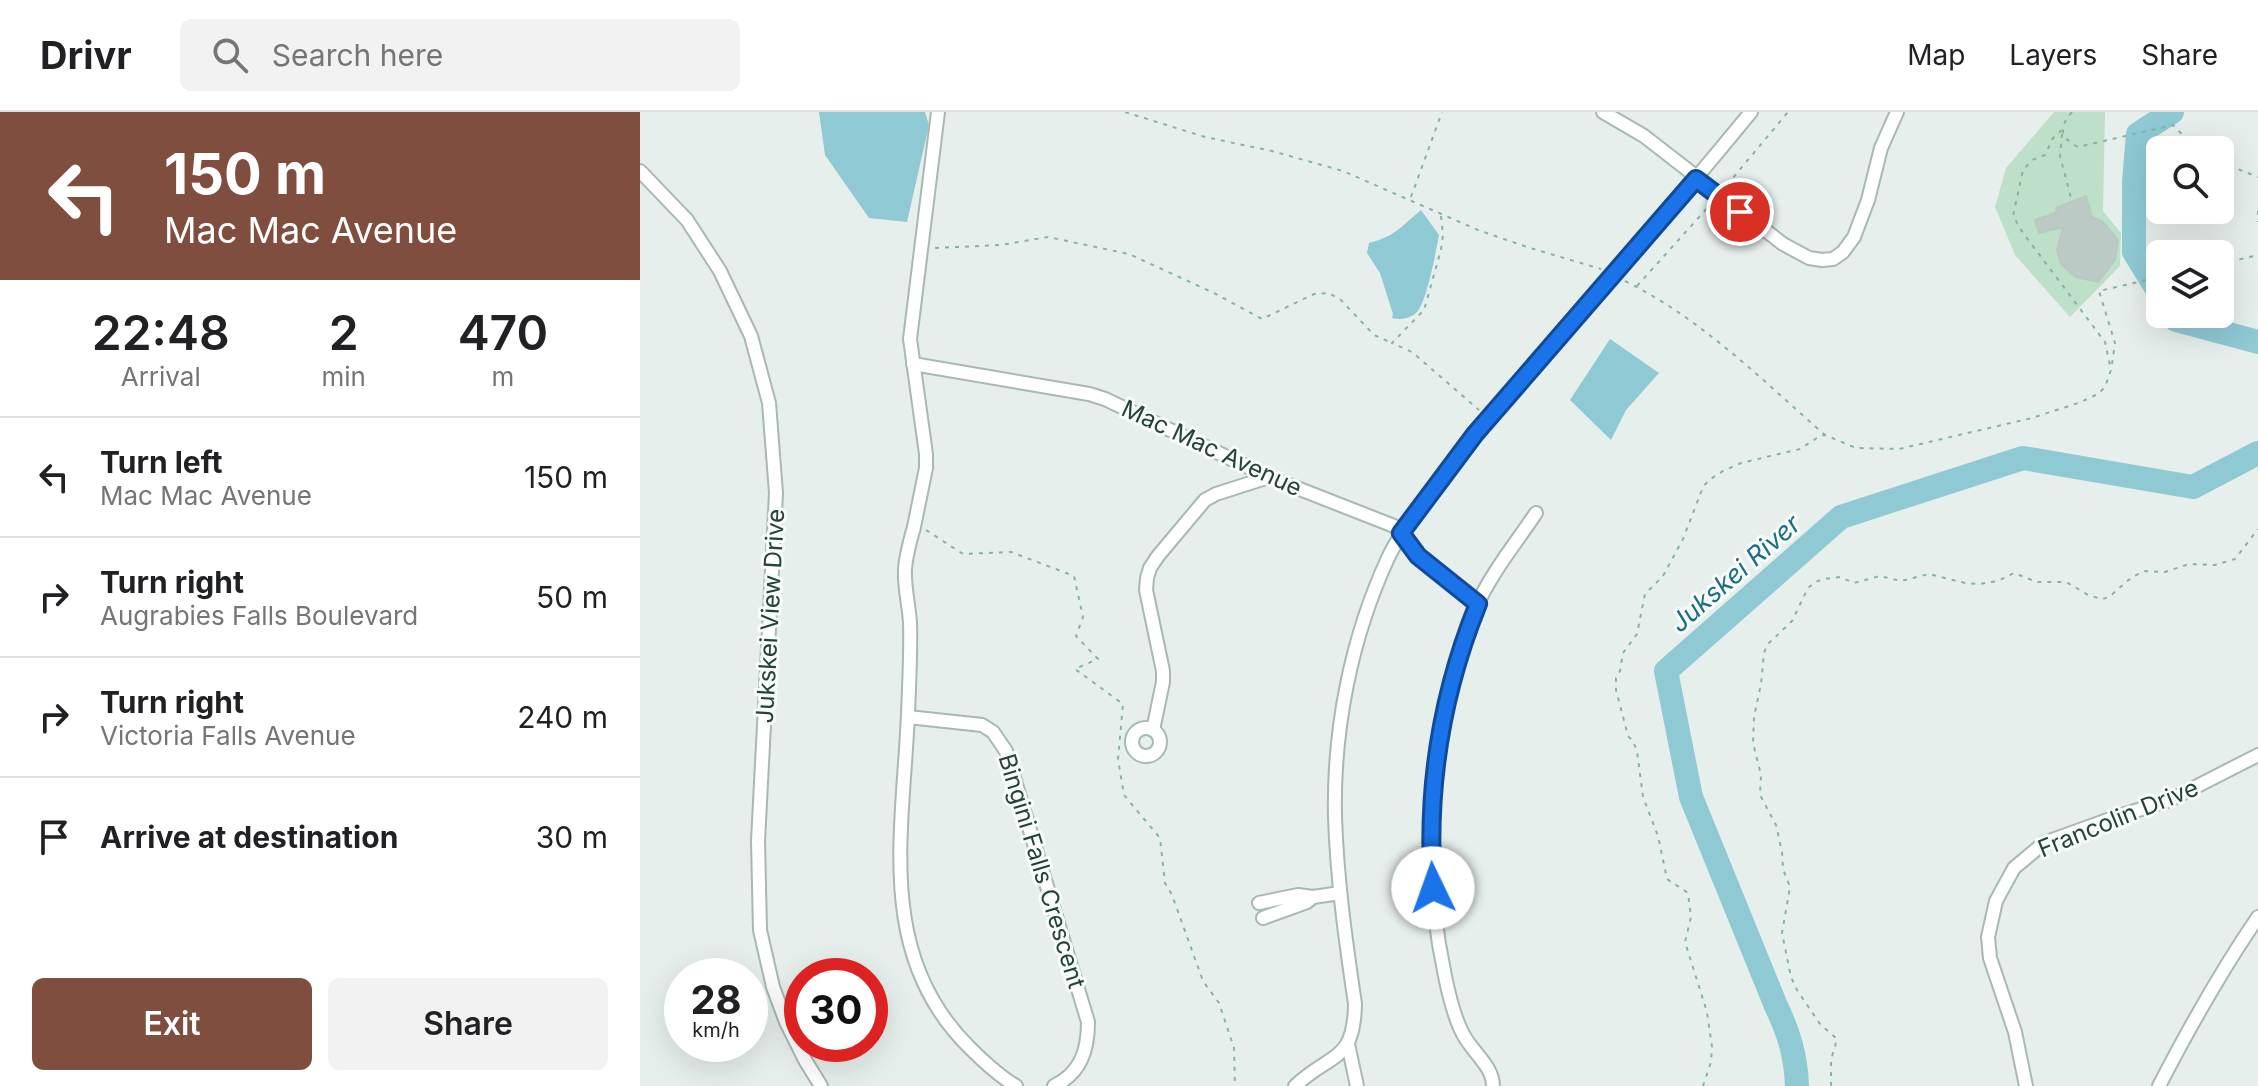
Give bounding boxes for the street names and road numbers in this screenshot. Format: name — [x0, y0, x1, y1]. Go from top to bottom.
street label: Mac Mac Avenue — [1117, 394, 1307, 502]
street label: Jukskei View Drive — [750, 508, 790, 724]
street label: Bingini Falls Crescent — [993, 750, 1092, 992]
street label: Francolin Drive — [2034, 773, 2202, 863]

